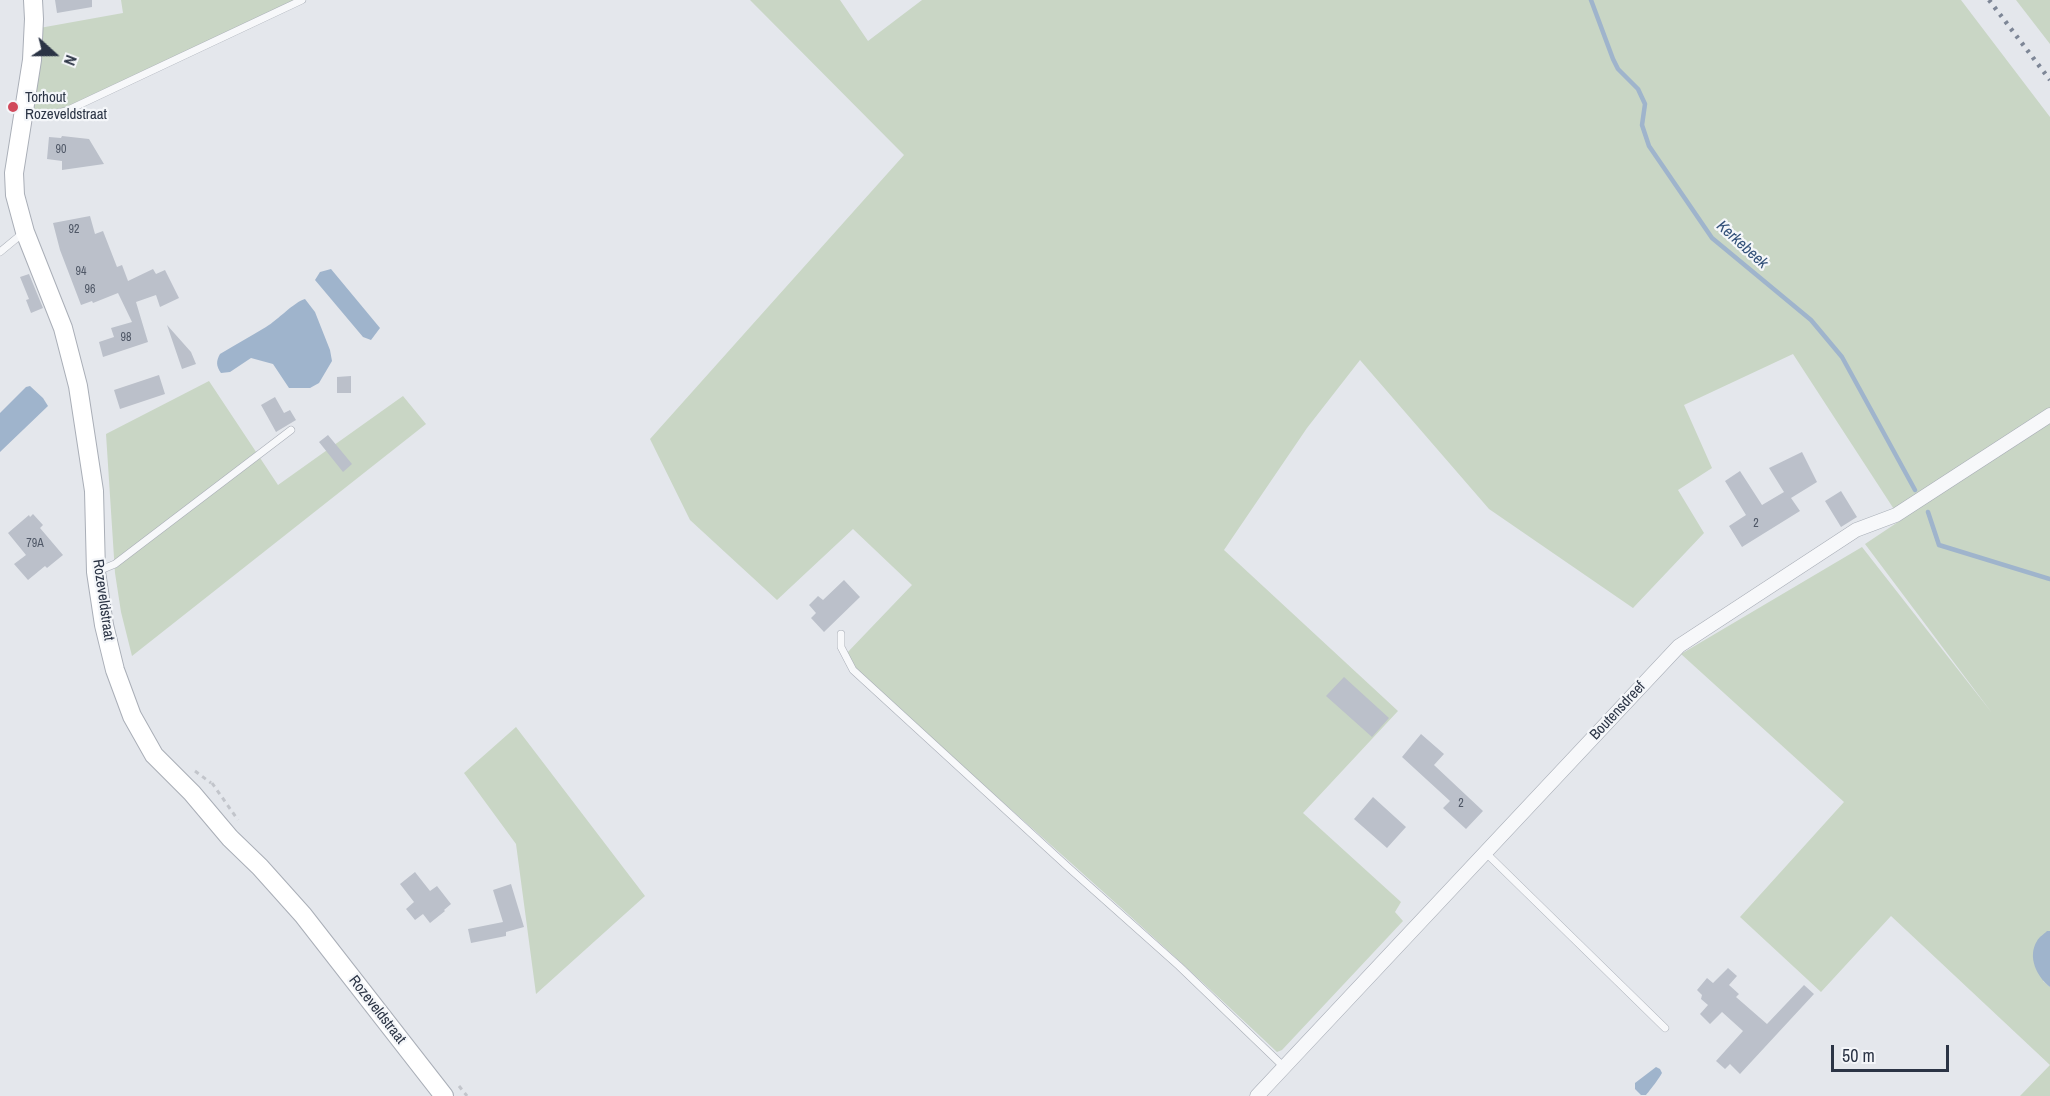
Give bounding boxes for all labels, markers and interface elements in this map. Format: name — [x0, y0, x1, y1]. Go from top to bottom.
north arrow — [24, 24, 84, 84]
text: N — [59, 52, 83, 69]
place label: Torhout Rozeveldstraat — [25, 89, 107, 124]
marker: Torhout Rozeveldstraat — [6, 100, 20, 114]
house number: 90 — [56, 143, 66, 157]
water label: Kerkebeek — [1712, 217, 1772, 273]
house number: 92 — [69, 223, 79, 237]
house number: 94 — [76, 265, 86, 279]
house number: 96 — [85, 283, 95, 297]
house number: 98 — [121, 331, 131, 345]
house number: 2 — [1753, 517, 1759, 531]
house number: 79A — [26, 537, 44, 551]
street label: Rozeveldstraat — [88, 558, 118, 642]
street label: Boutensdreef — [1586, 678, 1650, 744]
house number: 2 — [1458, 797, 1464, 811]
street label: Rozeveldstraat — [345, 972, 409, 1048]
scale bar — [1834, 1033, 1952, 1071]
text: 50 m — [1842, 1043, 1875, 1068]

